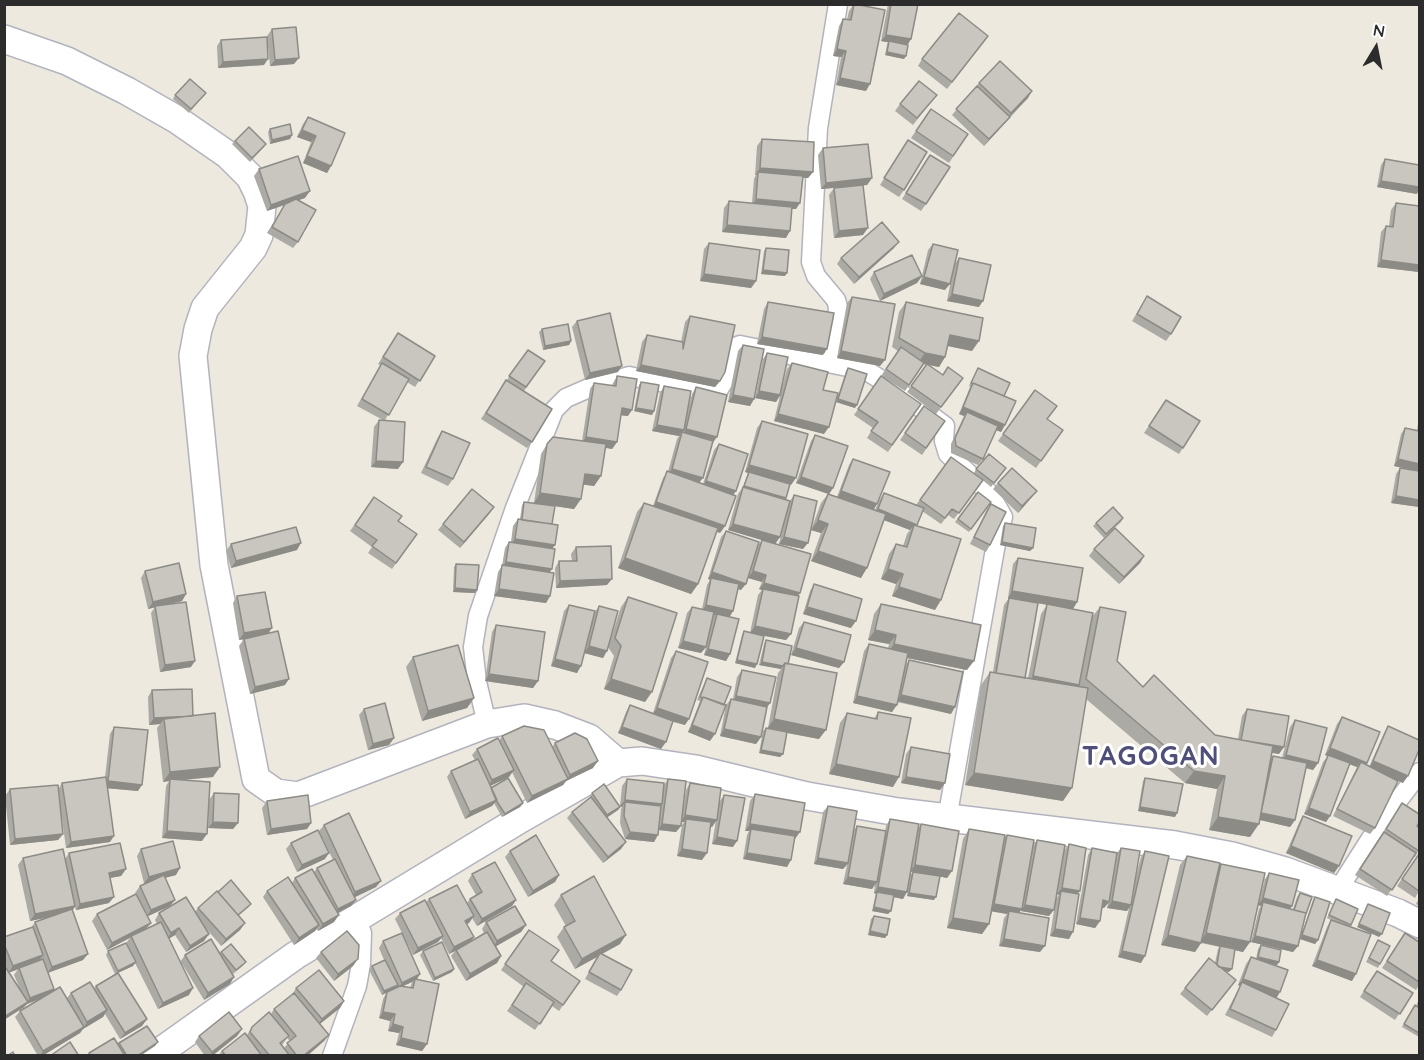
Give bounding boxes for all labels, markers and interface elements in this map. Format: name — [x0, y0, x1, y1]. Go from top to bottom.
north arrow — [1346, 18, 1406, 78]
text: N — [1372, 19, 1387, 41]
district label: TAGOGAN — [1082, 741, 1220, 773]

